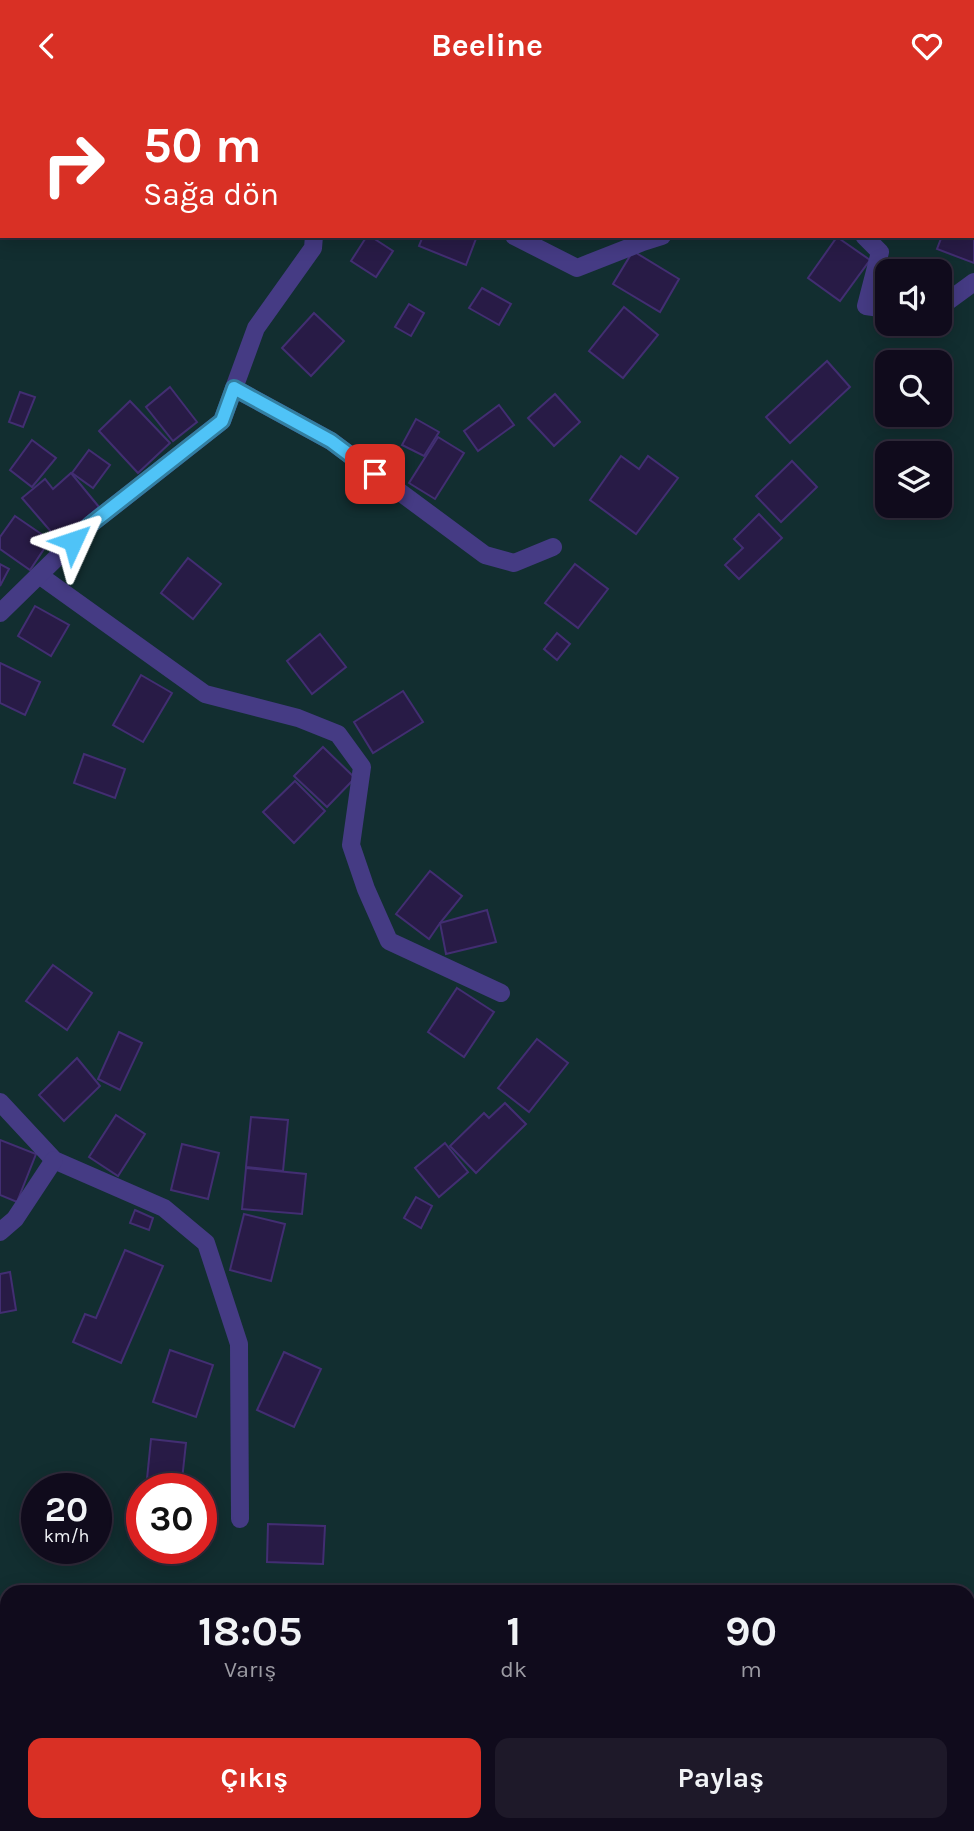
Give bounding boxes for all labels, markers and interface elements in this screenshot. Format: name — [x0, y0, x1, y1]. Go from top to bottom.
icon: back — [28, 27, 66, 65]
text: Beeline — [431, 27, 543, 64]
icon: heart — [908, 27, 946, 65]
text: 50 m — [143, 117, 261, 174]
icon: right — [28, 119, 119, 210]
text: Sağa dön — [143, 176, 279, 213]
map controls — [875, 259, 952, 518]
button: sound — [875, 259, 952, 336]
button: search — [875, 350, 952, 427]
button: layers — [875, 441, 952, 518]
pin — [345, 444, 405, 504]
icon: arrive — [356, 455, 394, 493]
position arrow — [36, 504, 110, 578]
speed limit sign: 30 — [126, 1473, 217, 1564]
text: 20 — [45, 1489, 88, 1530]
text: km/h — [44, 1525, 89, 1547]
text: 18:05 — [198, 1606, 302, 1656]
text: 1 — [506, 1606, 521, 1656]
text: 90 — [725, 1606, 777, 1656]
text: Varış — [224, 1656, 276, 1683]
text: dk — [500, 1656, 527, 1683]
text: m — [740, 1656, 762, 1683]
button: Çıkış — [28, 1738, 481, 1818]
button: Paylaş — [495, 1738, 947, 1818]

